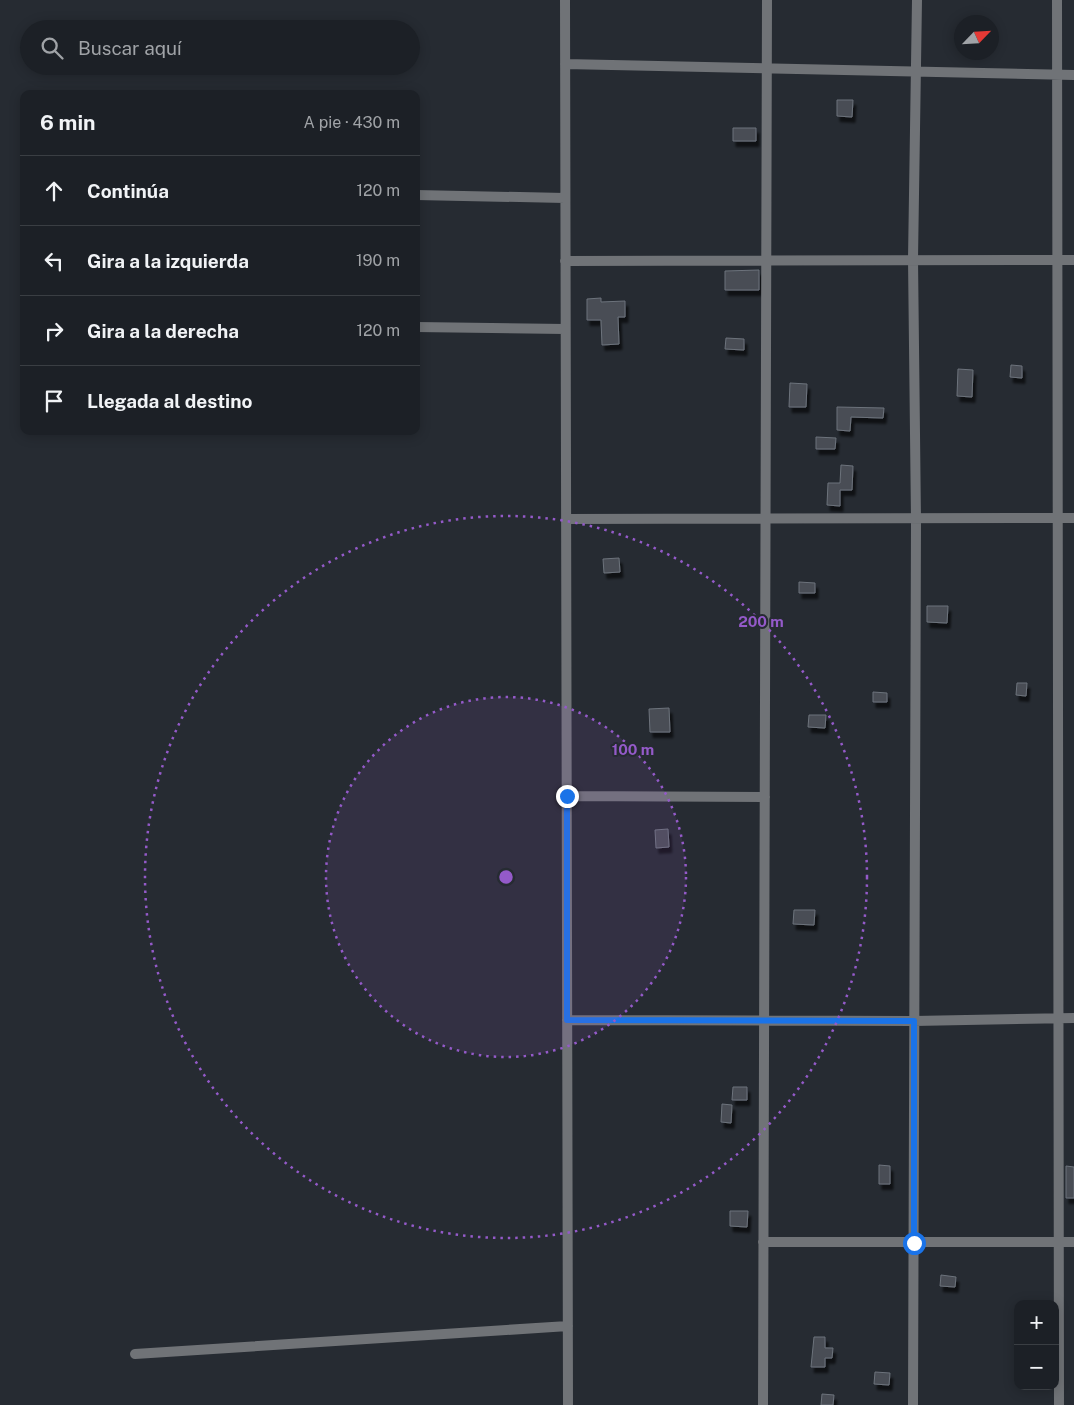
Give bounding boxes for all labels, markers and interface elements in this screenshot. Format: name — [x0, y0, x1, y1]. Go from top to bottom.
north arrow — [954, 15, 999, 60]
search box — [20, 20, 420, 75]
icon: search — [38, 34, 66, 62]
text: Buscar aquí — [78, 37, 182, 59]
text: 6 min — [40, 110, 96, 135]
text: A pie · 430 m — [303, 113, 400, 132]
icon: ahead — [40, 177, 68, 205]
text: Continúa — [87, 180, 169, 202]
text: 120 m — [356, 181, 400, 200]
icon: left — [40, 247, 68, 275]
text: Gira a la izquierda — [87, 250, 249, 272]
text: 190 m — [356, 251, 400, 270]
icon: right — [40, 317, 68, 345]
text: Gira a la derecha — [87, 320, 239, 342]
text: 120 m — [356, 321, 400, 340]
icon: arrive — [40, 387, 68, 415]
text: Llegada al destino — [87, 390, 252, 412]
text: 200 m — [738, 613, 784, 630]
text: 100 m — [612, 741, 654, 758]
route end — [556, 785, 579, 808]
centre of rings — [497, 868, 515, 886]
route start — [903, 1232, 926, 1255]
map controls — [1014, 1300, 1059, 1390]
button: + — [1014, 1300, 1059, 1345]
button: − — [1014, 1345, 1059, 1390]

